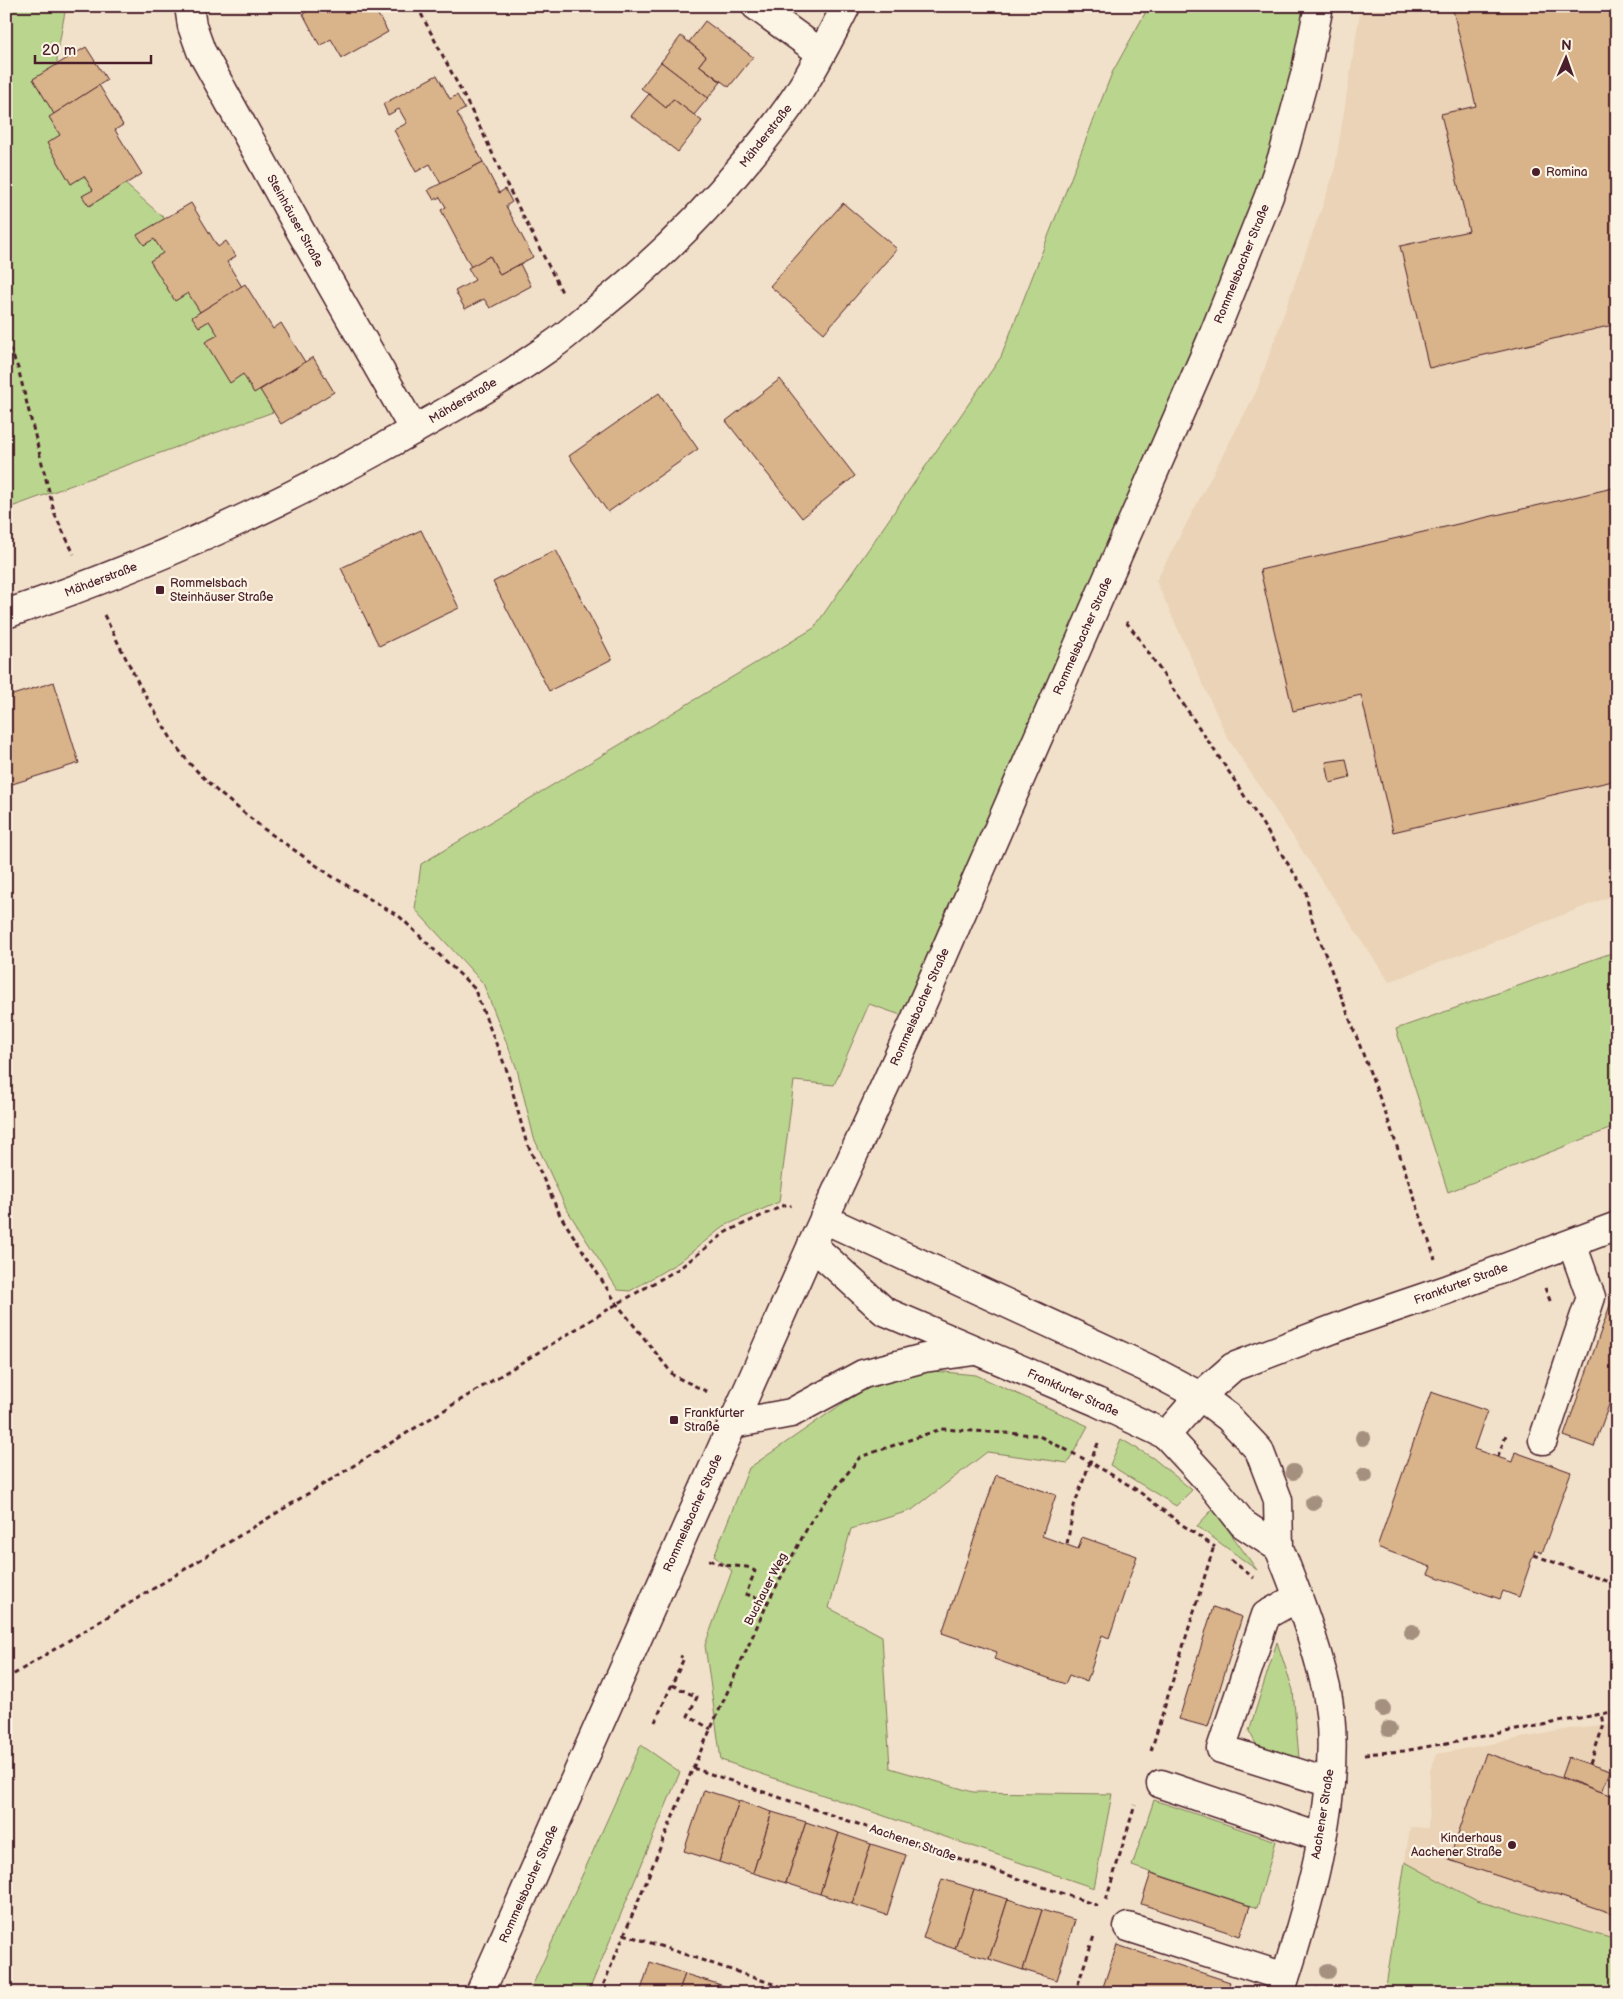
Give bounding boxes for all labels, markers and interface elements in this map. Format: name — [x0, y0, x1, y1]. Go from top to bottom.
scale bar — [35, 32, 151, 64]
north arrow — [1540, 32, 1590, 82]
text: N — [1561, 37, 1572, 54]
text: 20 m — [42, 41, 76, 60]
street label: Mähderstraße — [737, 101, 795, 171]
place label: Romina — [1546, 165, 1588, 180]
marker: Romina — [1530, 166, 1542, 178]
street label: Steinhäuser Straße — [263, 172, 327, 270]
street label: Rommelsbacher Straße — [1211, 202, 1273, 326]
street label: Mähderstraße — [426, 375, 500, 427]
street label: Mähderstraße — [63, 559, 139, 601]
street label: Rommelsbacher Straße — [1050, 575, 1116, 697]
place label: Rommelsbach Steinhäuser Straße — [170, 576, 273, 605]
marker: Rommelsbach Steinhäuser Straße — [154, 584, 166, 596]
street label: Rommelsbacher Straße — [887, 946, 953, 1068]
street label: Frankfurter Straße — [1412, 1260, 1510, 1308]
street label: Frankfurter Straße — [1025, 1366, 1121, 1420]
place label: Frankfurter Straße — [684, 1406, 745, 1435]
marker: Frankfurter Straße — [668, 1414, 680, 1426]
street label: Rommelsbacher Straße — [660, 1452, 726, 1574]
street label: Buchauer Weg — [741, 1550, 791, 1628]
street label: Aachener Straße — [1308, 1768, 1338, 1860]
street label: Aachener Straße — [868, 1821, 958, 1865]
street label: Rommelsbacher Straße — [496, 1823, 562, 1945]
place label: Kinderhaus Aachener Straße — [1411, 1831, 1502, 1860]
marker: Kinderhaus Aachener Straße — [1506, 1839, 1518, 1851]

